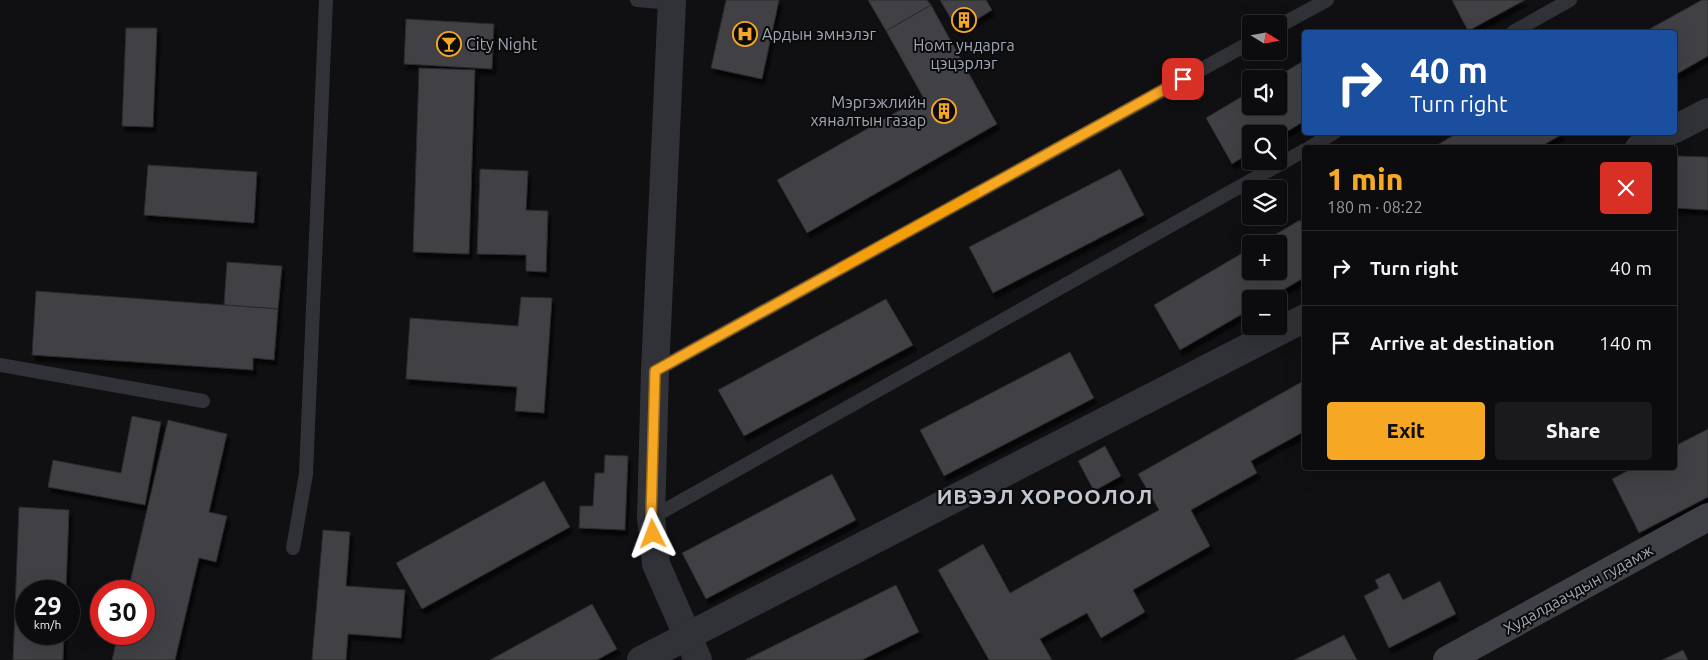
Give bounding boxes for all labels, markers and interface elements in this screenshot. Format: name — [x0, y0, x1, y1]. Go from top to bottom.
building icon: Номт ундарга цэцэрлэг — [951, 7, 977, 33]
north arrow — [1242, 15, 1288, 60]
map controls — [1242, 15, 1287, 335]
hospital icon: Ардын эмнэлэг — [732, 21, 758, 47]
place label: Ардын эмнэлэг — [762, 25, 877, 43]
bar icon: City Night — [436, 31, 462, 57]
place label: City Night — [466, 35, 538, 53]
place label: Номт ундарга цэцэрлэг — [913, 36, 1015, 72]
icon: right — [1327, 50, 1392, 115]
text: 40 m — [1410, 50, 1488, 90]
pin — [1162, 58, 1204, 100]
icon: arrive — [1169, 65, 1197, 93]
button: sound — [1242, 70, 1287, 115]
text: Turn right — [1410, 91, 1508, 116]
place label: Мэргэжлийн хяналтын газар — [810, 93, 926, 129]
building icon: Мэргэжлийн хяналтын газар — [931, 98, 957, 124]
button: search — [1242, 125, 1287, 170]
text: 1 min — [1327, 162, 1403, 196]
button: close — [1600, 162, 1652, 214]
button: layers — [1242, 180, 1287, 225]
text: 180 m · 08:22 — [1327, 198, 1423, 216]
button: + — [1242, 235, 1287, 280]
icon: right — [1327, 254, 1355, 282]
text: Turn right — [1370, 257, 1458, 279]
text: 40 m — [1610, 257, 1652, 279]
button: − — [1242, 290, 1287, 335]
icon: arrive — [1327, 329, 1355, 357]
text: Arrive at destination — [1370, 332, 1555, 354]
text: 140 m — [1599, 332, 1652, 354]
button: Exit — [1327, 402, 1485, 460]
button: Share — [1495, 402, 1652, 460]
district label: ИВЭЭЛ ХОРООЛОЛ — [937, 484, 1153, 508]
position arrow — [626, 507, 678, 559]
street label: Худалдаачдын гудамж — [1500, 540, 1656, 638]
speed limit sign: 30 — [90, 580, 155, 645]
text: 29 — [33, 592, 62, 620]
text: km/h — [34, 618, 61, 631]

